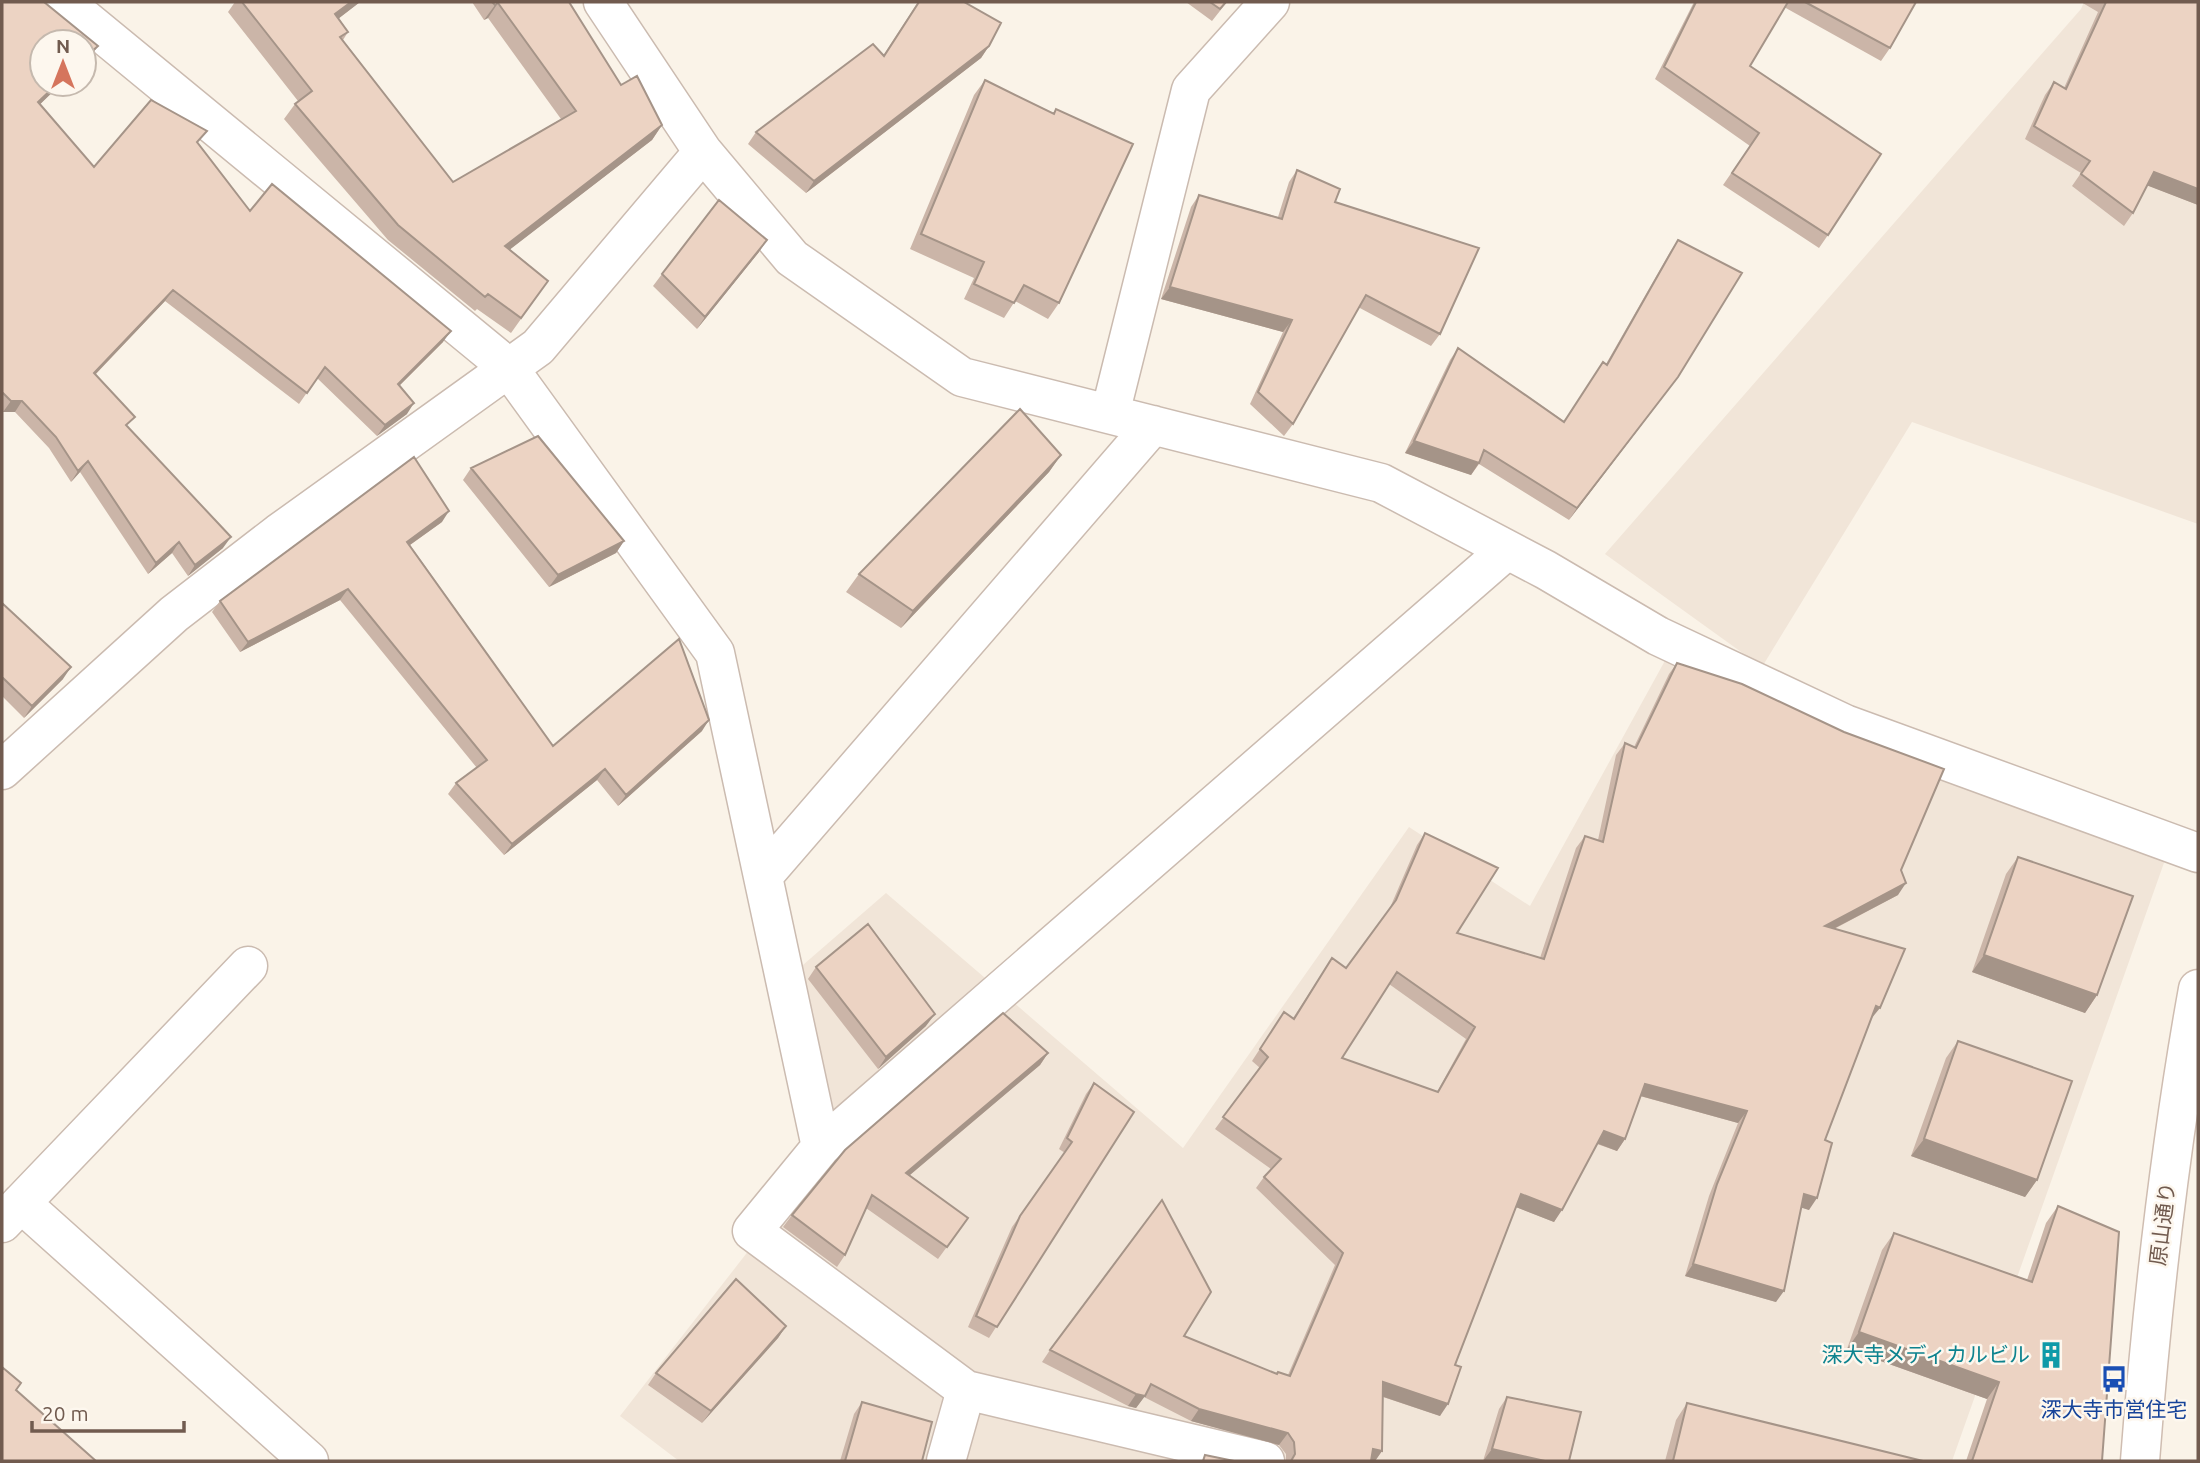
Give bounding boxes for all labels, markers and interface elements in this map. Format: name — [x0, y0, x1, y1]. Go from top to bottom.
north arrow — [28, 28, 98, 98]
text: N — [56, 35, 70, 57]
street label: 原山通り — [2145, 1181, 2179, 1267]
building icon: 深大寺メディカルビル — [2036, 1340, 2066, 1370]
place label: 深大寺メディカルビル — [1821, 1342, 2030, 1366]
bus stop icon: 深大寺市営住宅 — [2099, 1364, 2129, 1394]
scale bar — [32, 1390, 184, 1434]
place label: 深大寺市営住宅 — [2041, 1397, 2188, 1421]
text: 20 m — [42, 1401, 89, 1425]

